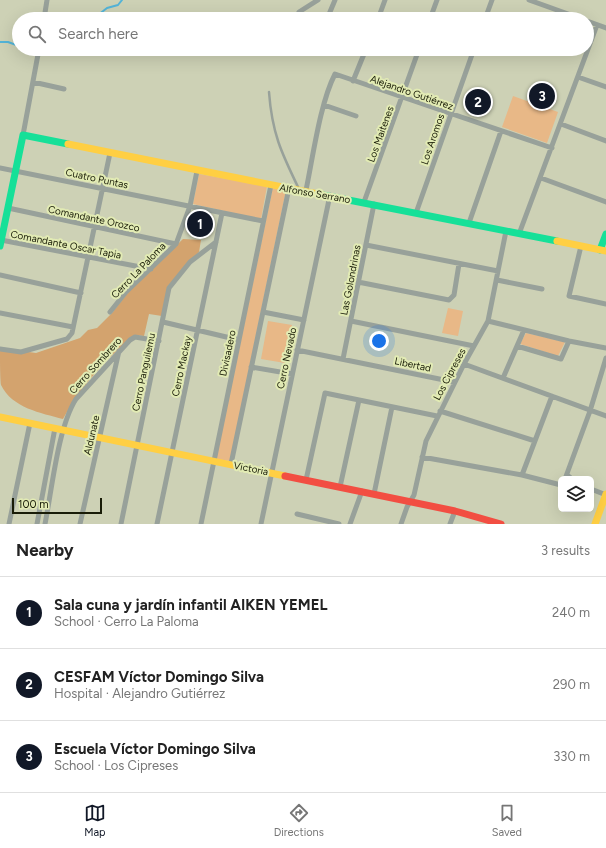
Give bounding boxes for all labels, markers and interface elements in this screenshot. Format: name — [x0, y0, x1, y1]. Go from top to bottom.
search box — [12, 12, 594, 56]
icon: search — [26, 23, 48, 45]
text: Search here — [58, 25, 138, 43]
street label: Alejandro Gutiérrez — [368, 72, 455, 113]
pin: 3 — [529, 81, 555, 111]
pin: 2 — [465, 87, 491, 117]
street label: Los Maitenes — [364, 104, 397, 164]
street label: Los Aromos — [418, 112, 447, 166]
street label: Cuatro Puntas — [64, 166, 130, 192]
street label: Alfonso Serrano — [278, 181, 352, 206]
street label: Comandante Orozco — [47, 202, 141, 235]
pin: 1 — [187, 209, 213, 239]
street label: Comandante Oscar Tapia — [9, 227, 122, 262]
street label: Cerro La Paloma — [108, 240, 168, 301]
street label: Las Golondrinas — [337, 244, 364, 316]
street label: Cerro Nevado — [274, 326, 299, 390]
street label: Divisadero — [216, 329, 239, 377]
your location — [369, 331, 389, 351]
street label: Cerro Panguilemu — [129, 332, 158, 412]
street label: Cerro Sombrero — [66, 334, 124, 396]
street label: Cerro Mackay — [169, 334, 194, 398]
street label: Los Cipreses — [430, 346, 469, 403]
street label: Libertad — [393, 354, 432, 375]
street label: Aldunate — [81, 413, 102, 456]
street label: Victoria — [232, 459, 269, 478]
map controls — [558, 476, 594, 512]
button: layers — [558, 476, 594, 512]
scale bar — [12, 496, 102, 515]
text: 100 m — [18, 498, 49, 511]
text: Nearby — [16, 540, 74, 560]
text: 3 results — [541, 543, 590, 558]
text: Sala cuna y jardín infantil AIKEN YEMEL — [54, 596, 328, 614]
text: 1 — [26, 605, 32, 620]
text: 240 m — [552, 605, 590, 620]
text: School · Cerro La Paloma — [54, 614, 199, 629]
text: CESFAM Víctor Domingo Silva — [54, 668, 264, 686]
text: 2 — [25, 677, 33, 692]
text: 290 m — [553, 677, 590, 692]
text: Hospital · Alejandro Gutiérrez — [54, 686, 226, 701]
text: Escuela Víctor Domingo Silva — [54, 740, 256, 758]
text: 3 — [25, 749, 33, 764]
text: 330 m — [553, 749, 590, 764]
text: School · Los Cipreses — [54, 758, 178, 773]
tab: Map — [84, 802, 106, 839]
tab: Directions — [274, 802, 324, 839]
tab: Saved — [492, 802, 522, 839]

